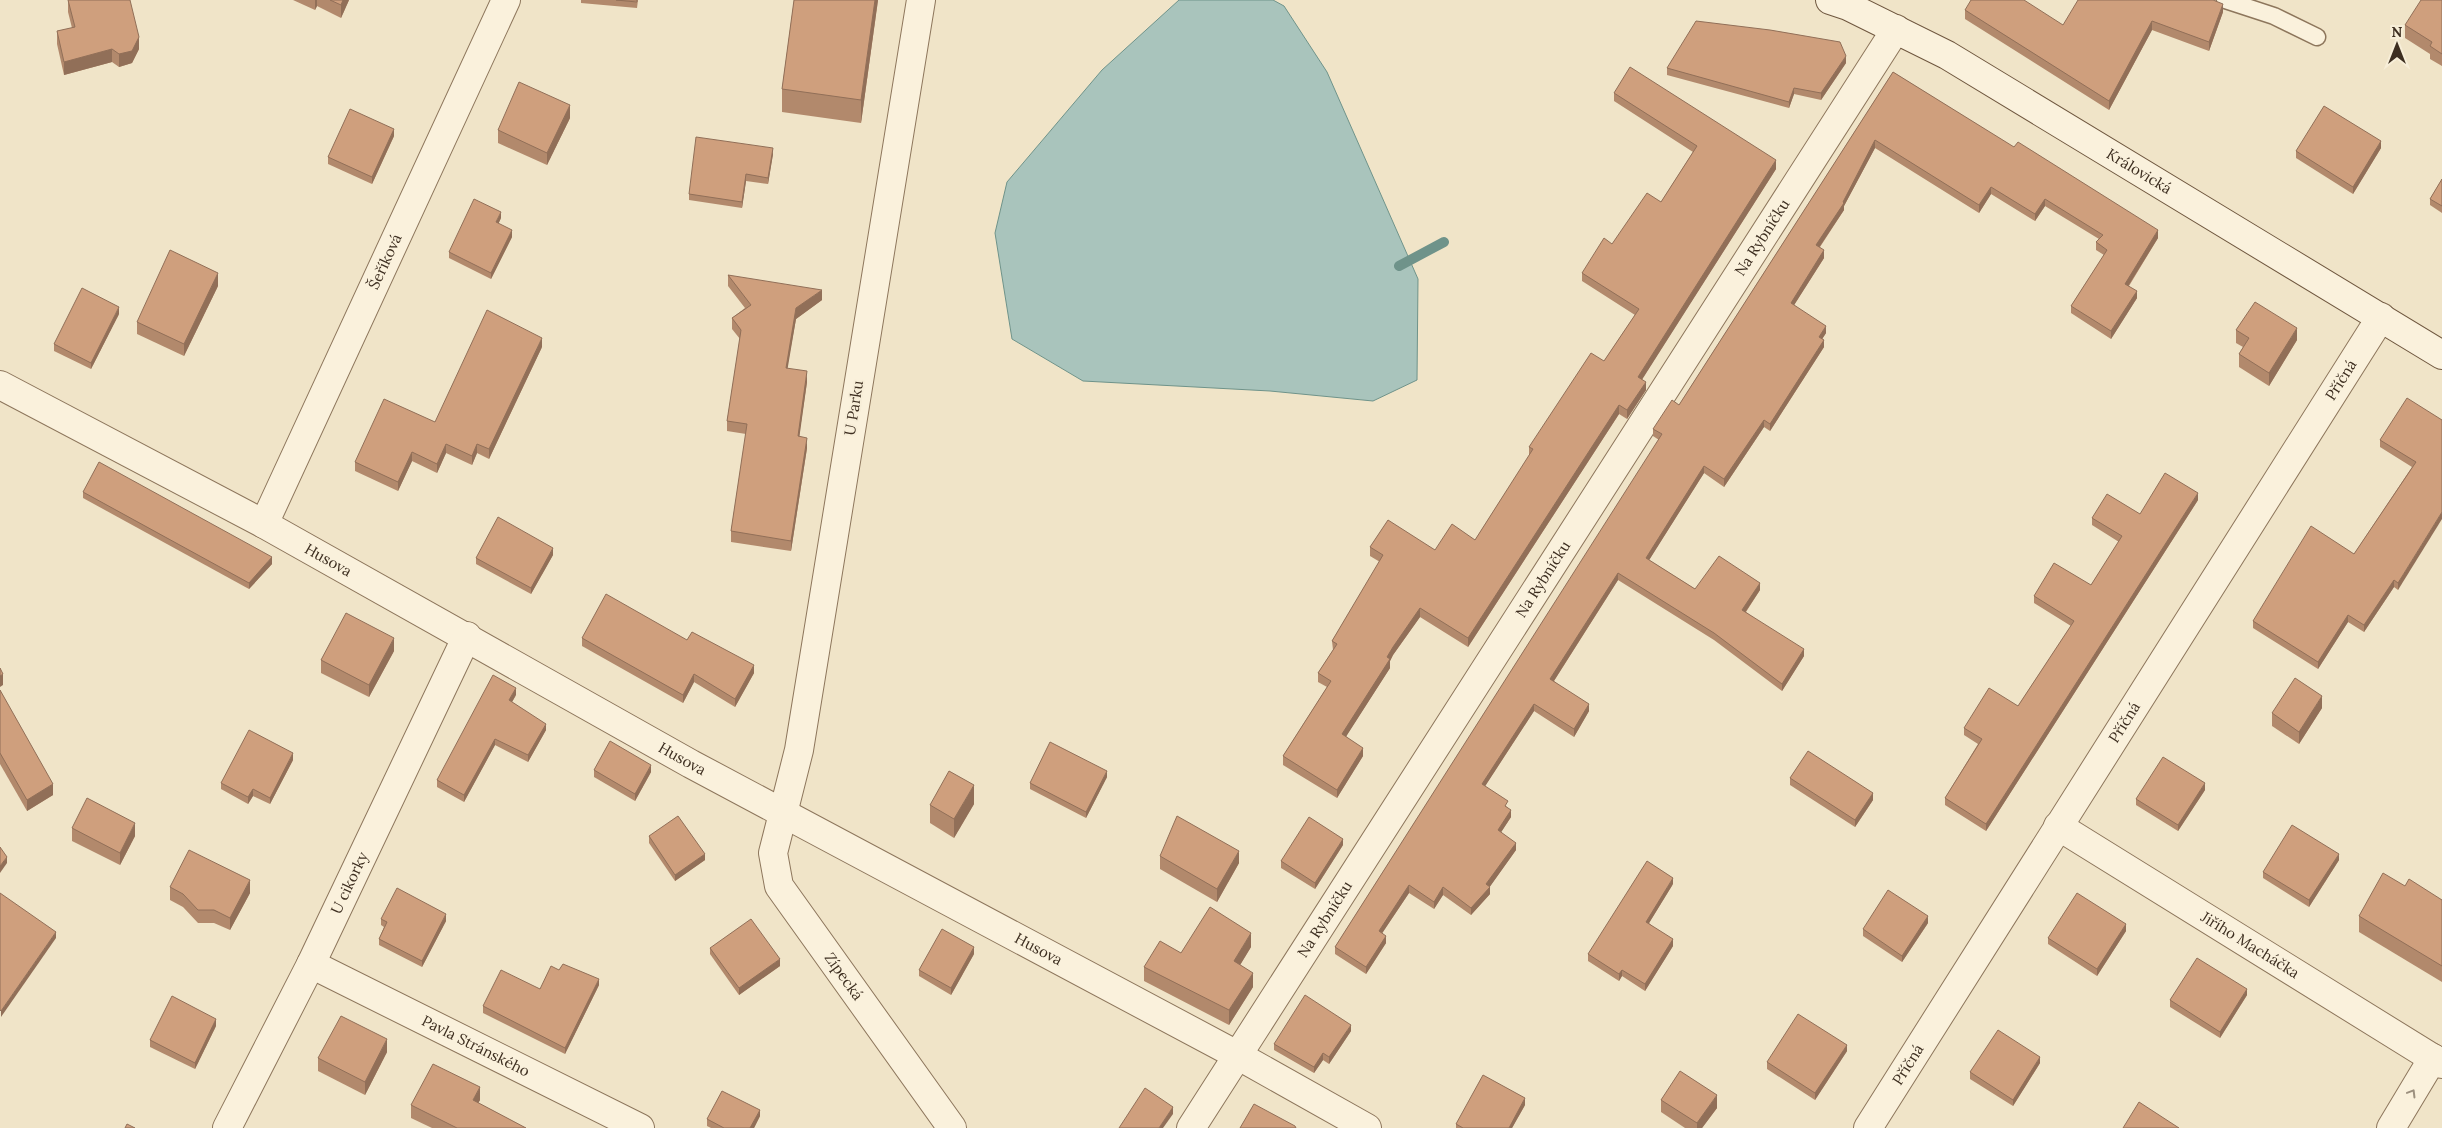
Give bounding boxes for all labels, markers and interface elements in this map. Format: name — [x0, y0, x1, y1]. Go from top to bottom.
north arrow — [2372, 20, 2422, 70]
text: N — [2392, 23, 2403, 41]
street label: Královická — [2103, 144, 2176, 198]
street label: Na Rybníčku — [1730, 195, 1793, 279]
street label: Šeříková — [364, 230, 406, 292]
street label: Příčná — [2321, 356, 2361, 404]
street label: U Parku — [840, 379, 867, 437]
street label: Na Rybníčku — [1511, 537, 1574, 621]
street label: Husova — [301, 539, 356, 581]
street label: Příčná — [2104, 698, 2144, 746]
street label: Husova — [655, 738, 710, 779]
street label: U cikorky — [326, 849, 372, 917]
street label: Na Rybníčku — [1293, 877, 1356, 961]
street label: Jiřího Macháčka — [2197, 906, 2303, 982]
street label: Husova — [1012, 928, 1066, 969]
street label: Zípecká — [821, 949, 868, 1004]
street label: Pavla Stránského — [419, 1011, 533, 1081]
street label: Příčná — [1888, 1040, 1928, 1088]
one-way arrow — [2406, 1090, 2416, 1099]

